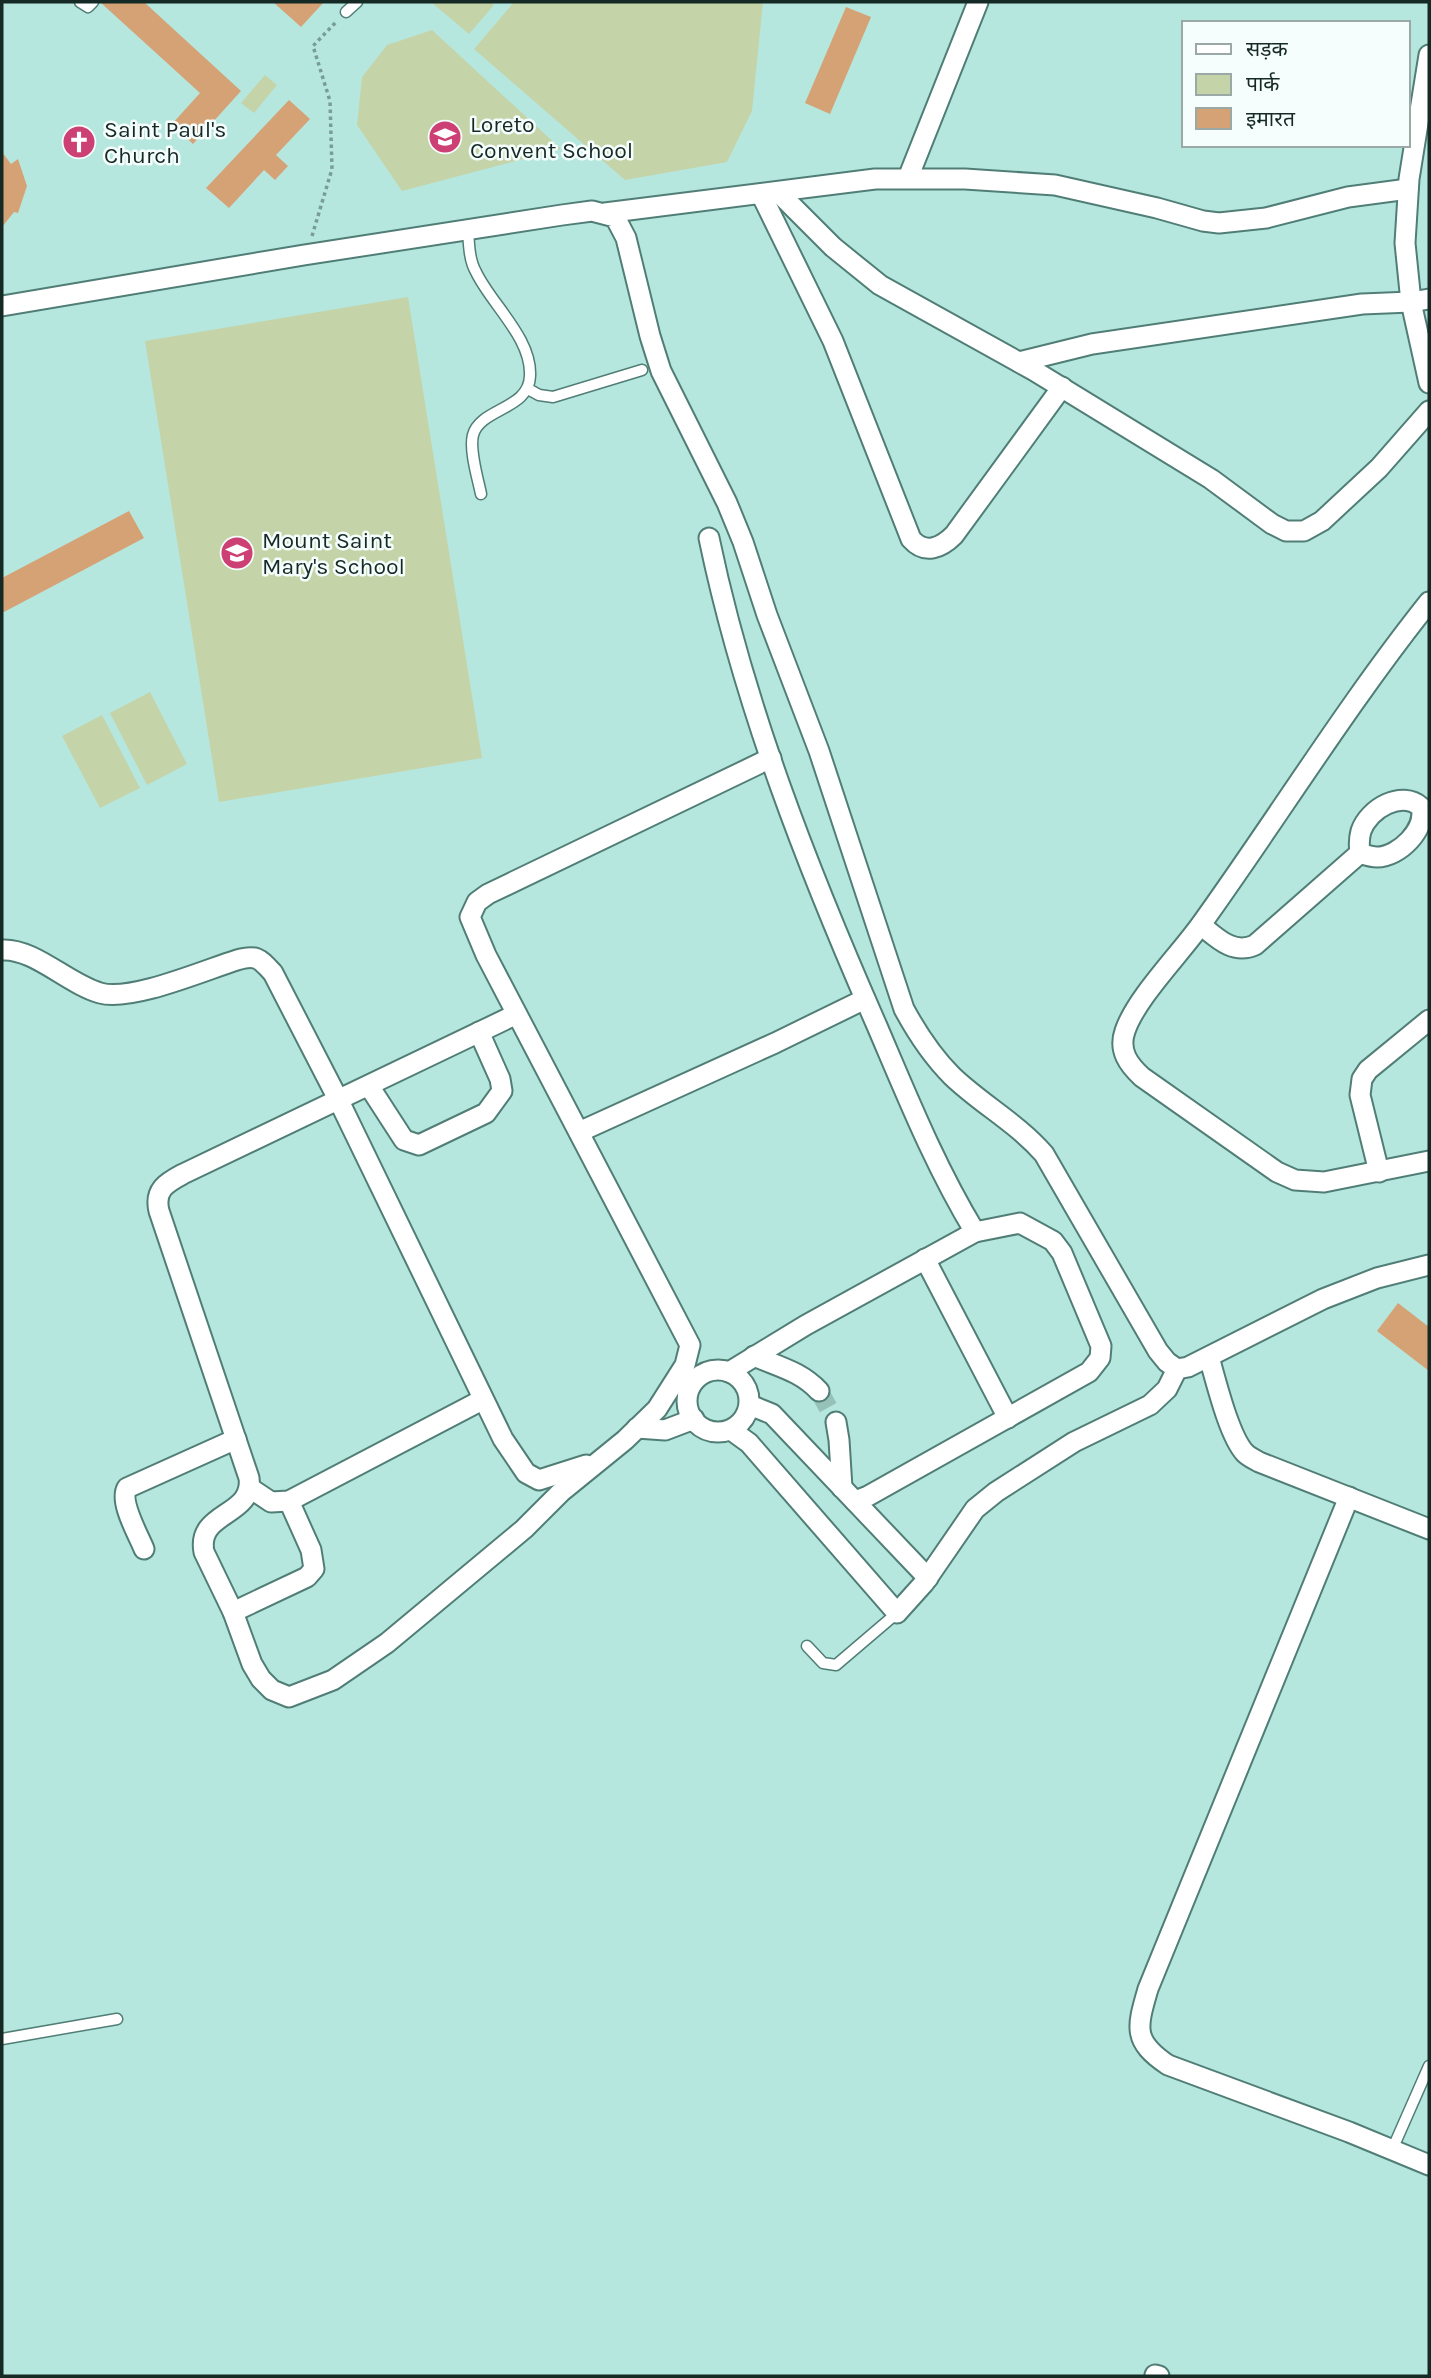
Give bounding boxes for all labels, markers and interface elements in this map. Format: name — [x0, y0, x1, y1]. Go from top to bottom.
legend — [1182, 21, 1410, 147]
text: सड़क — [1246, 37, 1288, 61]
text: पार्क — [1246, 72, 1280, 96]
text: इमारत — [1246, 107, 1296, 131]
place label: Loreto Convent School — [470, 111, 633, 164]
place label: Saint Paul's Church — [104, 116, 226, 169]
school or university icon: Loreto Convent School — [426, 118, 464, 156]
church icon: Saint Paul's Church — [60, 123, 98, 161]
place label: Mount Saint Mary's School — [262, 527, 405, 580]
school or university icon: Mount Saint Mary's School — [218, 534, 256, 572]

